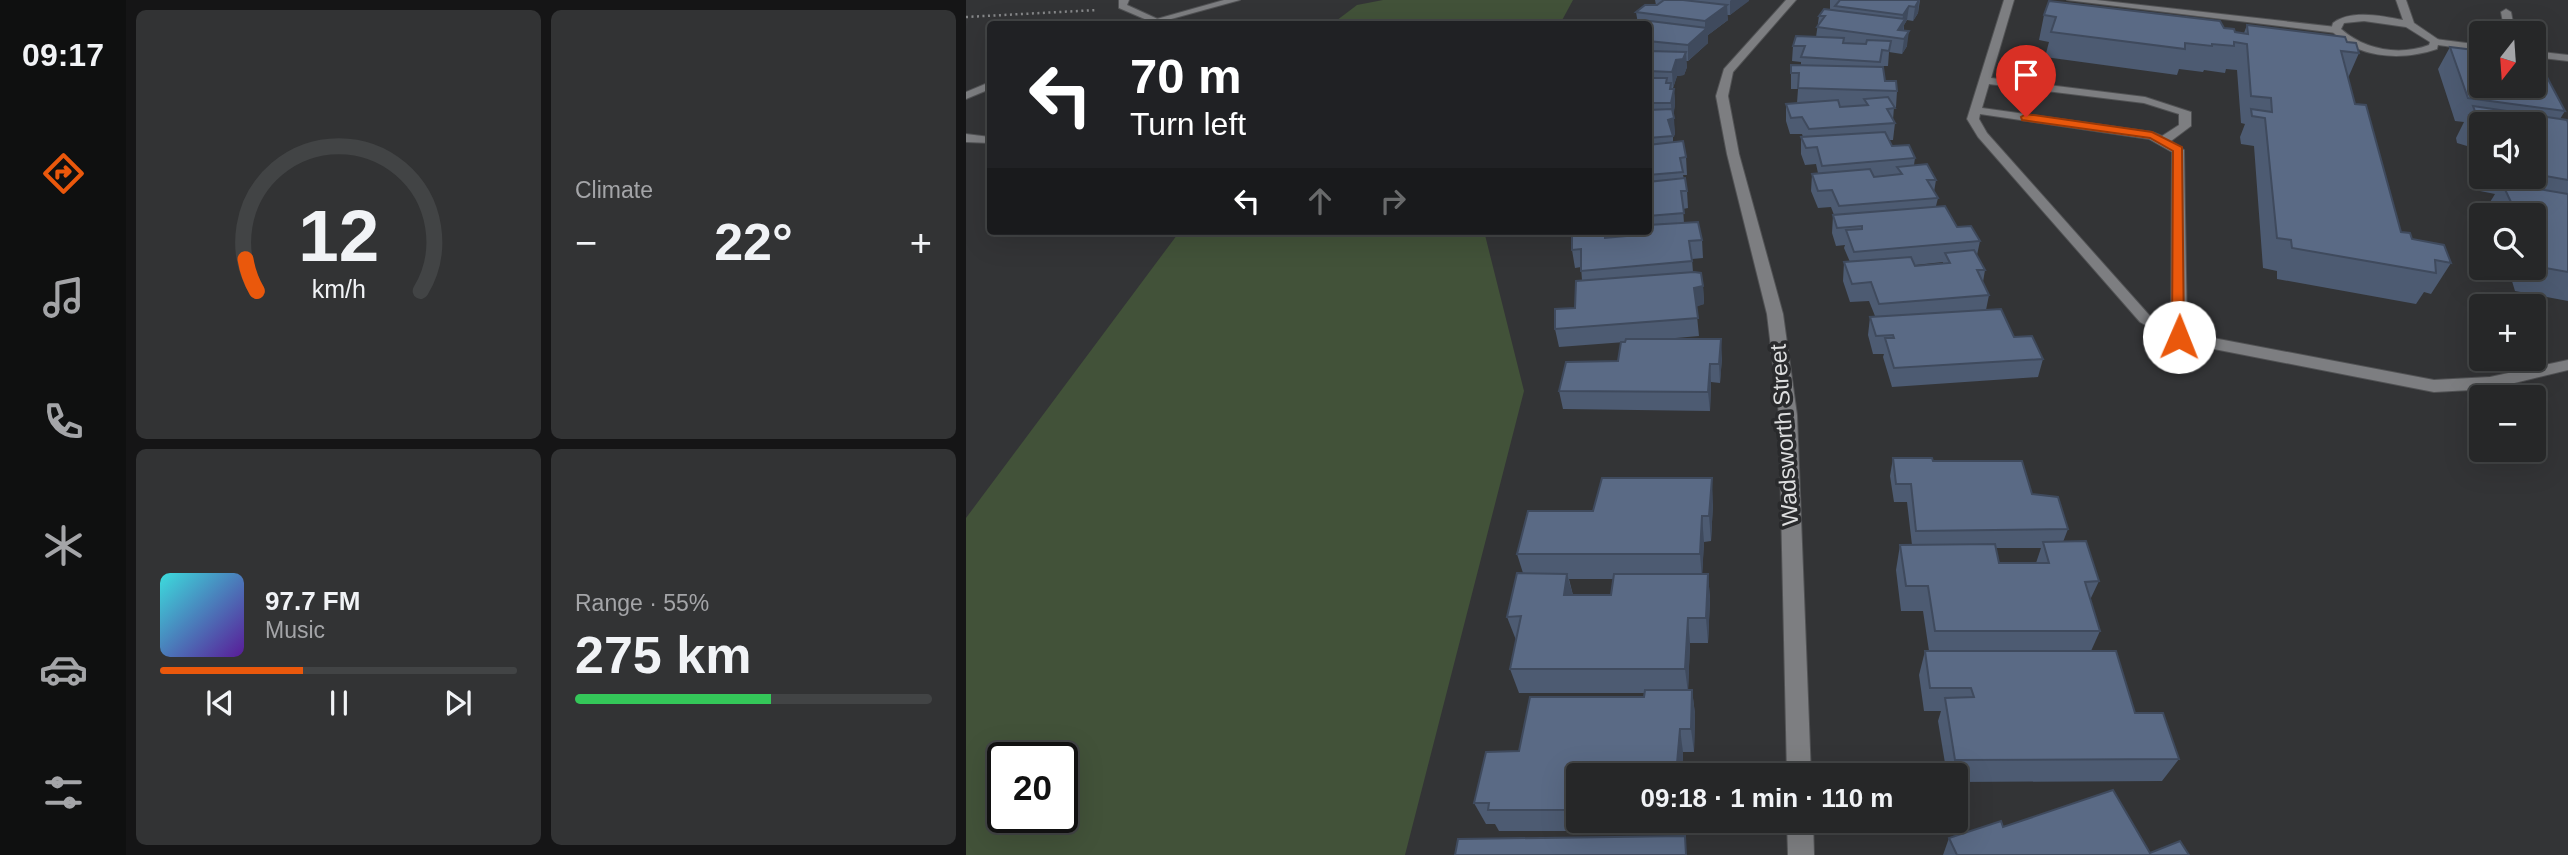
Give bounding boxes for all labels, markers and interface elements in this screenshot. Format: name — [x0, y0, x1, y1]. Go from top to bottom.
north arrow — [2469, 21, 2546, 98]
map controls — [2469, 21, 2546, 462]
text: 09:17 — [22, 37, 104, 73]
pin — [1996, 45, 2056, 117]
icon: left — [1015, 49, 1106, 140]
text: 70 m — [1130, 49, 1242, 103]
icon: arrive — [2007, 56, 2045, 94]
text: Turn left — [1130, 106, 1246, 142]
button: sound — [2469, 112, 2546, 189]
icon: directions — [39, 149, 88, 198]
text: Climate — [575, 177, 653, 203]
icon: left — [1228, 182, 1266, 220]
icon: ahead — [1301, 182, 1339, 220]
icon: right — [1374, 182, 1412, 220]
text: 12 — [298, 195, 379, 276]
button: search — [2469, 203, 2546, 280]
text: 22° — [714, 213, 793, 271]
text: − — [575, 222, 597, 264]
text: + — [910, 222, 932, 264]
icon: music — [39, 273, 88, 322]
text: km/h — [311, 274, 366, 302]
button: + — [2469, 294, 2546, 371]
position arrow — [2142, 300, 2216, 374]
street label: Wadsworth Street — [1765, 343, 1803, 527]
button: − — [2469, 385, 2546, 462]
icon: phone — [39, 397, 88, 446]
icon: climate — [39, 521, 88, 570]
text: 97.7 FM — [265, 586, 360, 616]
text: Range · 55% — [575, 590, 709, 616]
text: Music — [265, 617, 325, 643]
text: 275 km — [575, 626, 751, 684]
icon: car — [39, 645, 88, 694]
icon: previous — [201, 684, 239, 722]
icon: pause — [320, 684, 358, 722]
icon: next — [439, 684, 477, 722]
speed limit sign: 20 — [987, 742, 1078, 833]
icon: filters — [39, 768, 88, 817]
text: 09:18 · 1 min · 110 m — [1641, 783, 1893, 813]

